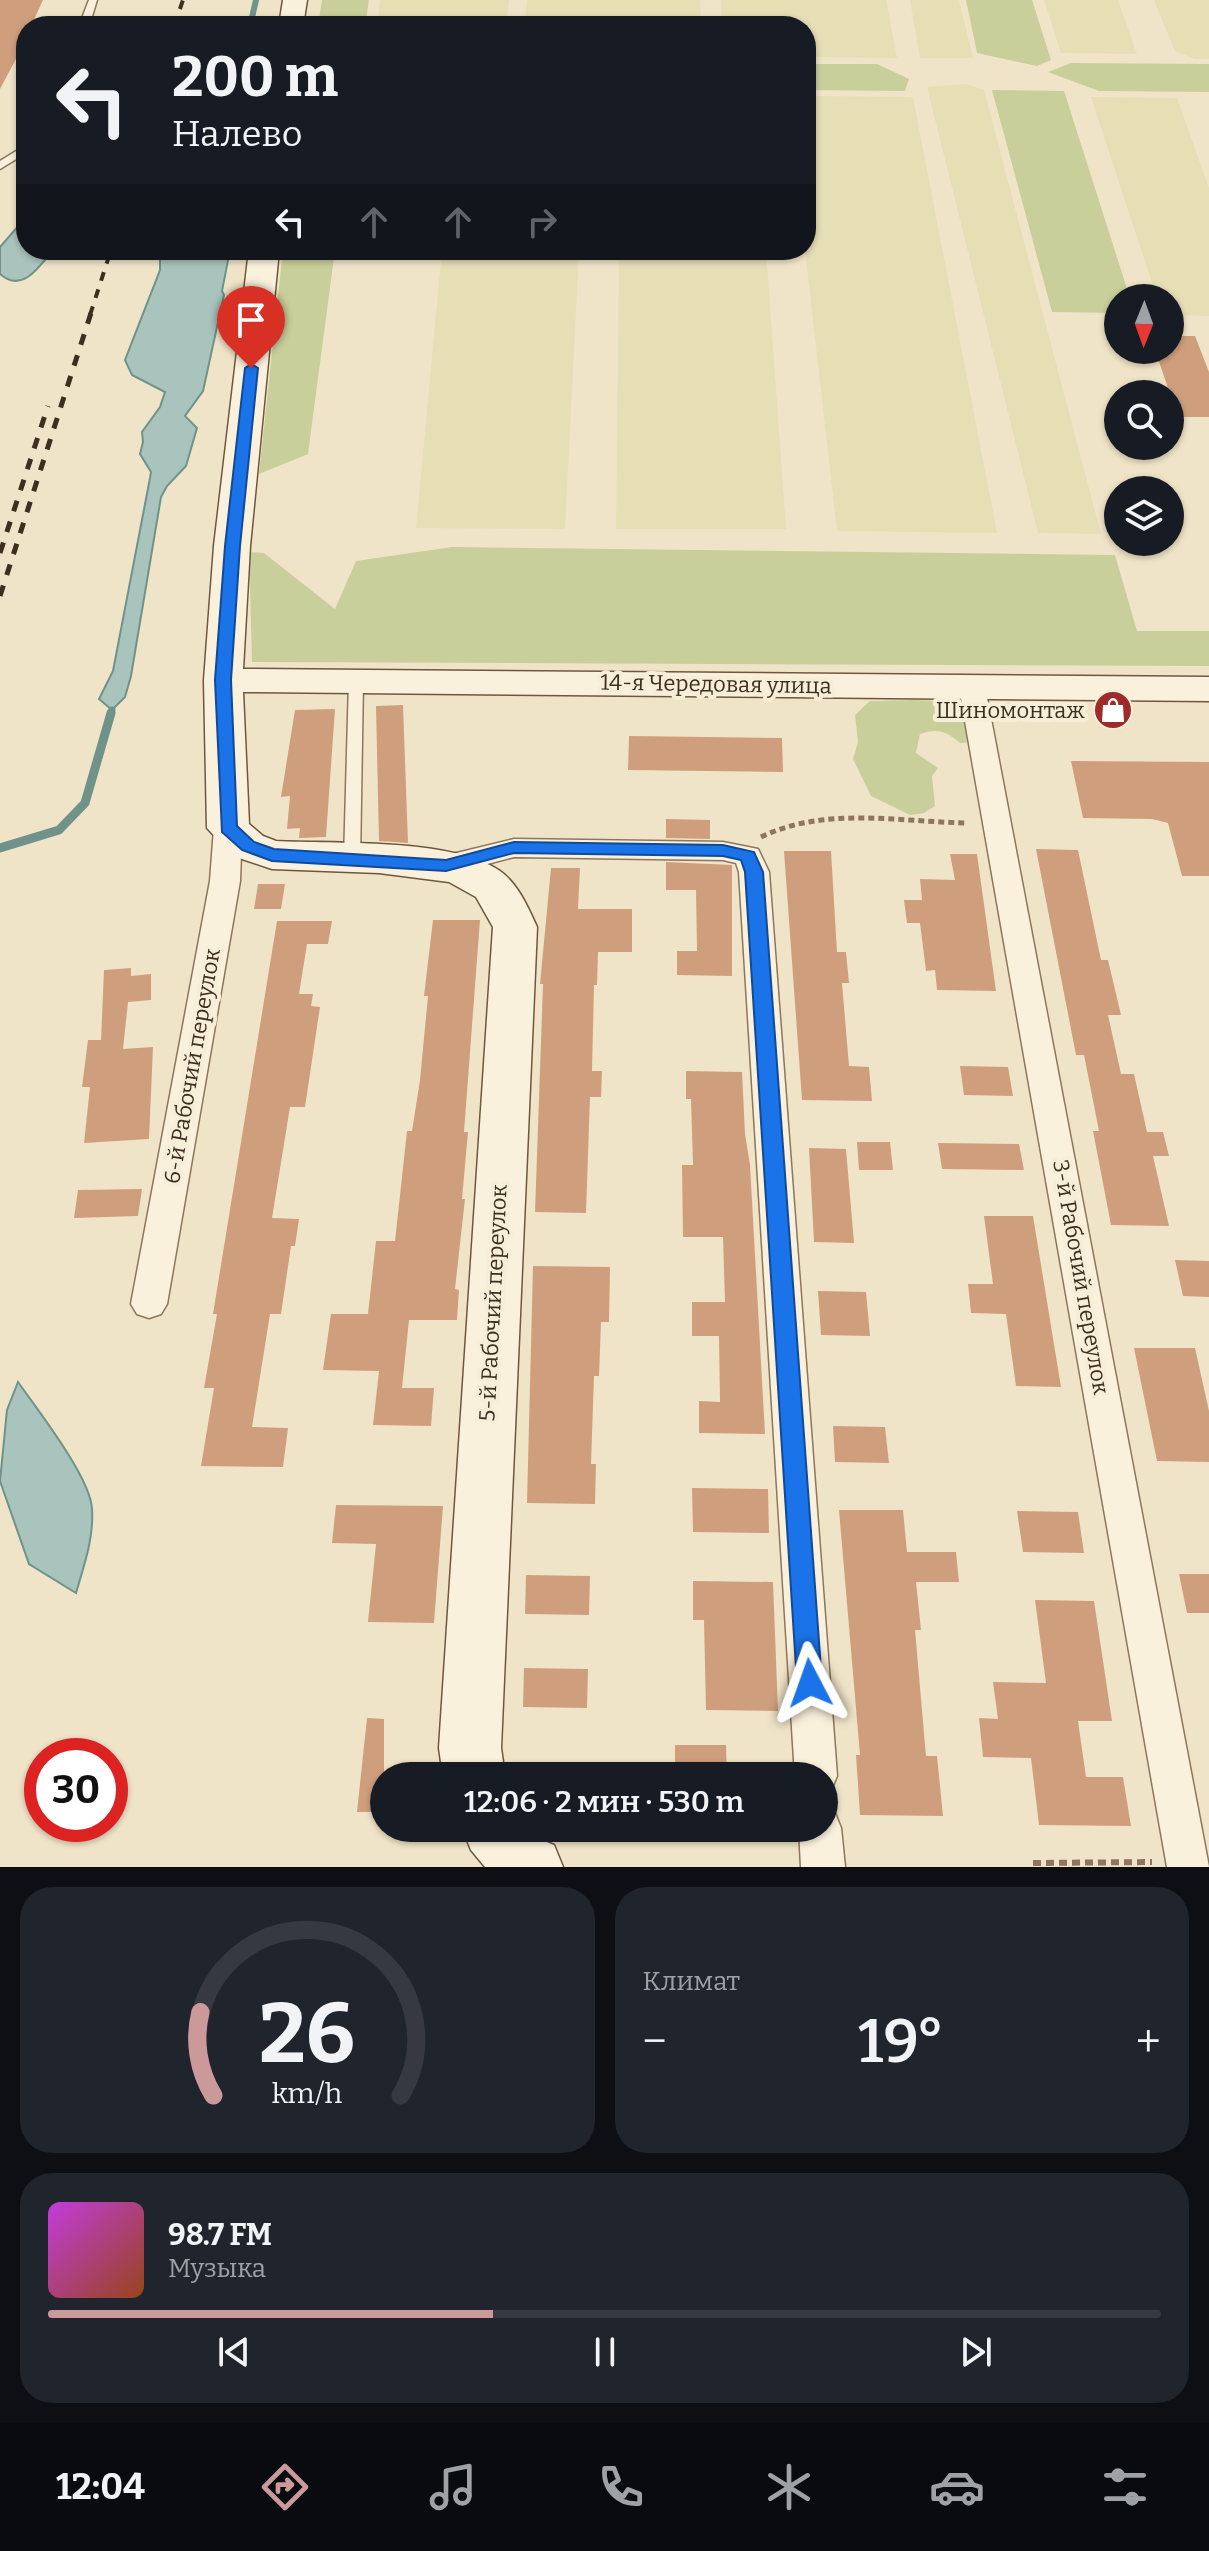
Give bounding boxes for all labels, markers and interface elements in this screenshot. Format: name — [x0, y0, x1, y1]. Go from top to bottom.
text: 200 m — [172, 44, 338, 111]
icon: left — [40, 48, 144, 152]
text: Налево — [172, 112, 303, 156]
icon: left — [268, 200, 312, 244]
icon: ahead — [352, 200, 396, 244]
icon: ahead — [436, 200, 480, 244]
icon: right — [520, 200, 564, 244]
north arrow — [1104, 284, 1184, 364]
map controls — [1104, 284, 1184, 556]
pin — [217, 286, 285, 368]
icon: arrive — [229, 298, 273, 342]
button: search — [1104, 380, 1184, 460]
button: layers — [1104, 476, 1184, 556]
street label: 14-я Чередовая улица — [600, 668, 832, 700]
shop icon: Шиномонтаж — [1092, 689, 1134, 731]
place label: Шиномонтаж — [936, 697, 1085, 724]
street label: 6-й Рабочий переулок — [158, 946, 226, 1186]
street label: 3-й Рабочий переулок — [1047, 1157, 1115, 1397]
street label: 5-й Рабочий переулок — [473, 1184, 513, 1422]
position arrow — [768, 1641, 852, 1725]
speed limit sign: 30 — [24, 1738, 128, 1842]
text: 12:06 · 2 мин · 530 m — [464, 1784, 744, 1820]
text: Климат — [643, 1966, 740, 1997]
text: 26 — [259, 1984, 355, 2084]
text: 19° — [858, 2006, 945, 2078]
text: − — [643, 2015, 667, 2068]
text: + — [1136, 2015, 1161, 2068]
text: km/h — [272, 2076, 343, 2111]
text: 98.7 FM — [168, 2217, 272, 2253]
text: Музыка — [168, 2253, 266, 2284]
icon: previous — [212, 2330, 256, 2374]
icon: pause — [583, 2330, 627, 2374]
icon: next — [954, 2330, 998, 2374]
icon: directions — [257, 2459, 313, 2515]
icon: music — [425, 2459, 481, 2515]
icon: phone — [593, 2459, 649, 2515]
icon: climate — [761, 2459, 817, 2515]
icon: car — [929, 2459, 985, 2515]
icon: filters — [1097, 2459, 1153, 2515]
text: 12:04 — [56, 2465, 145, 2509]

